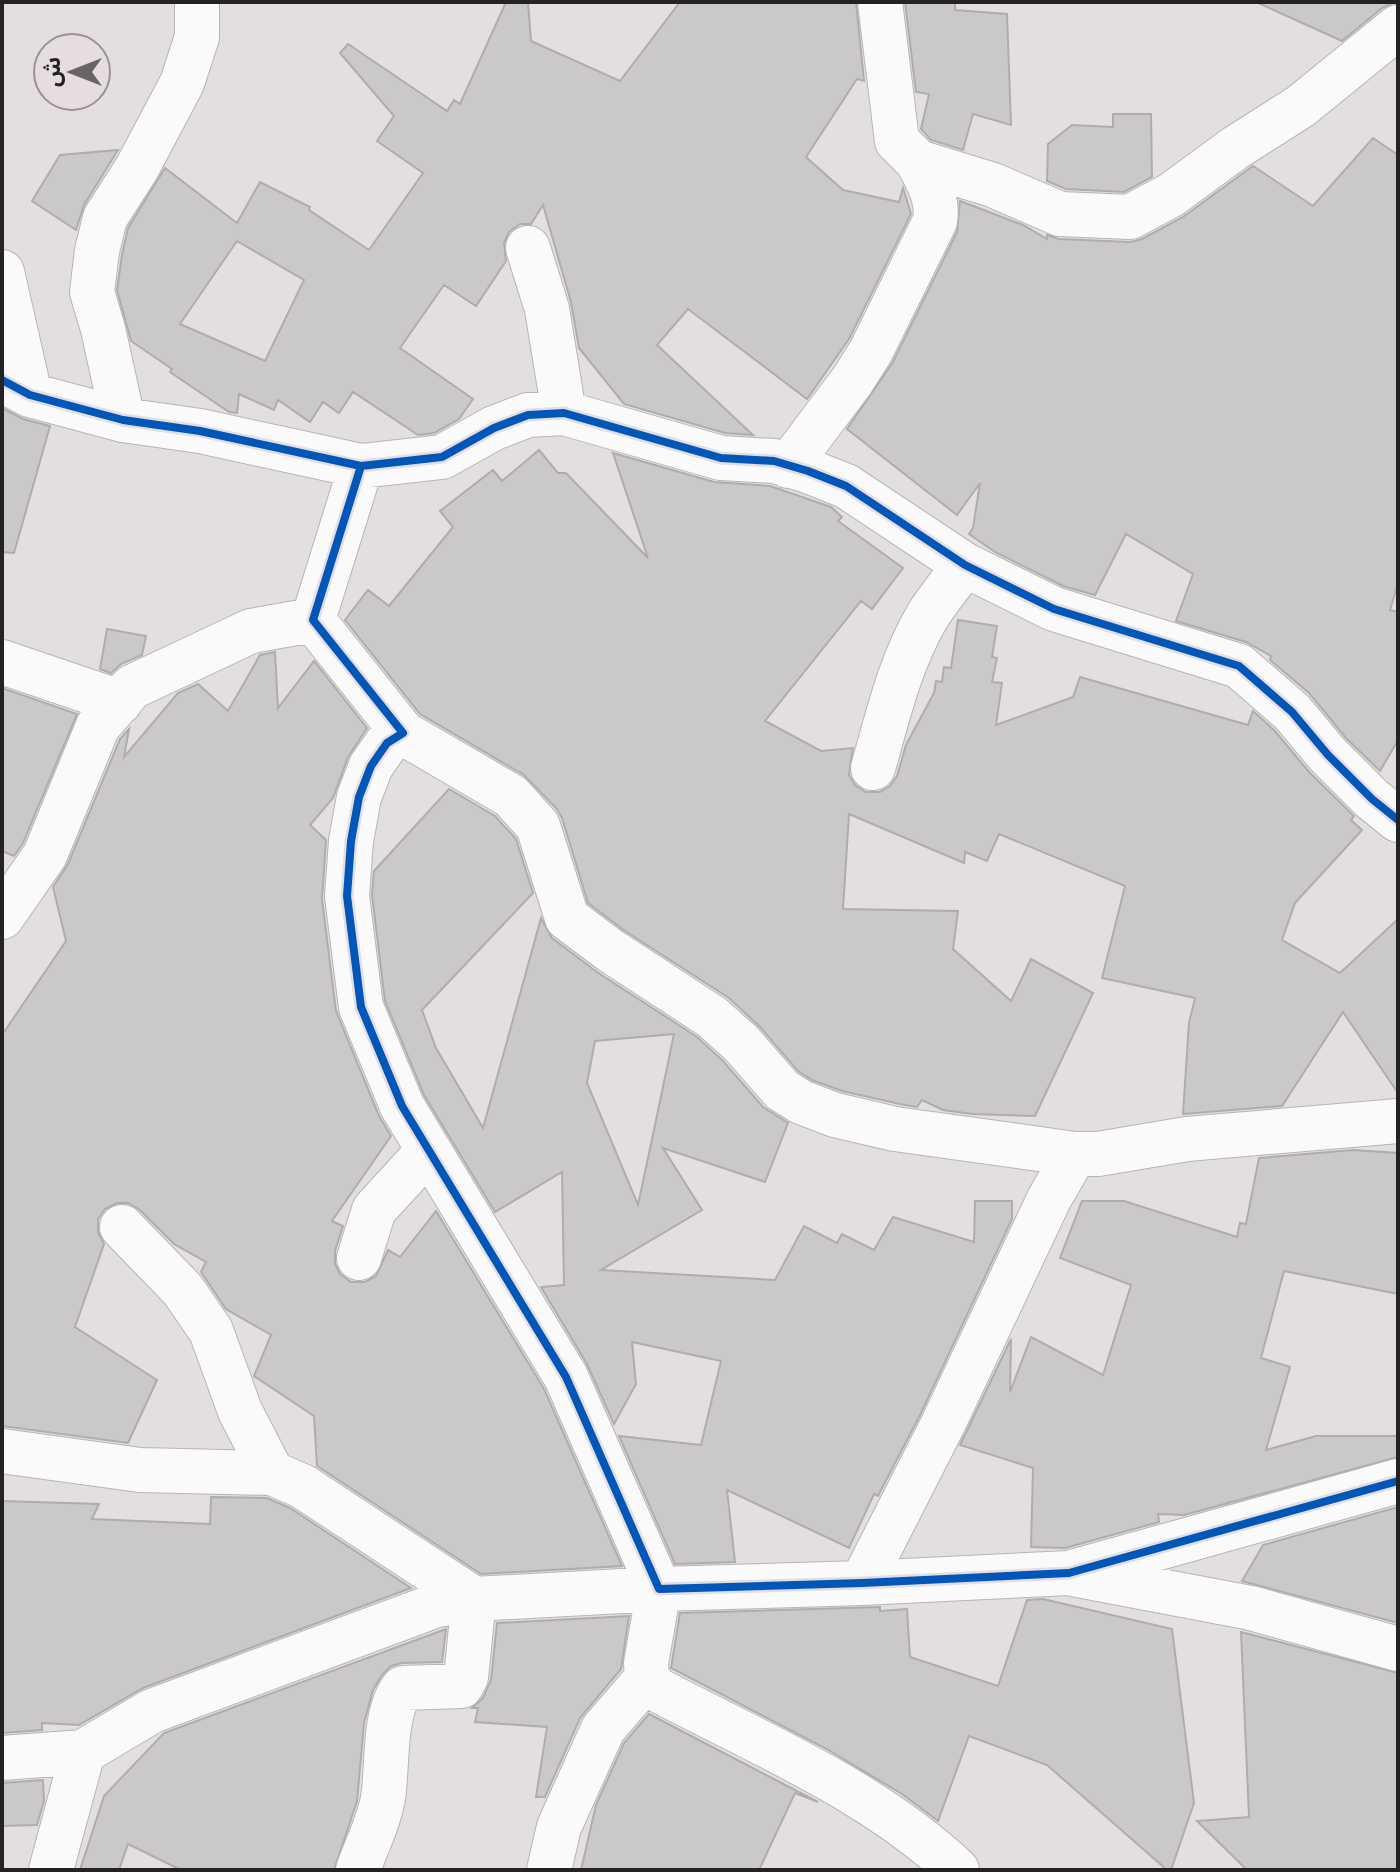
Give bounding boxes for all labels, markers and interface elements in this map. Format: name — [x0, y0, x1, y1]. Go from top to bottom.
north arrow — [32, 32, 112, 112]
text: ش — [38, 57, 66, 87]

